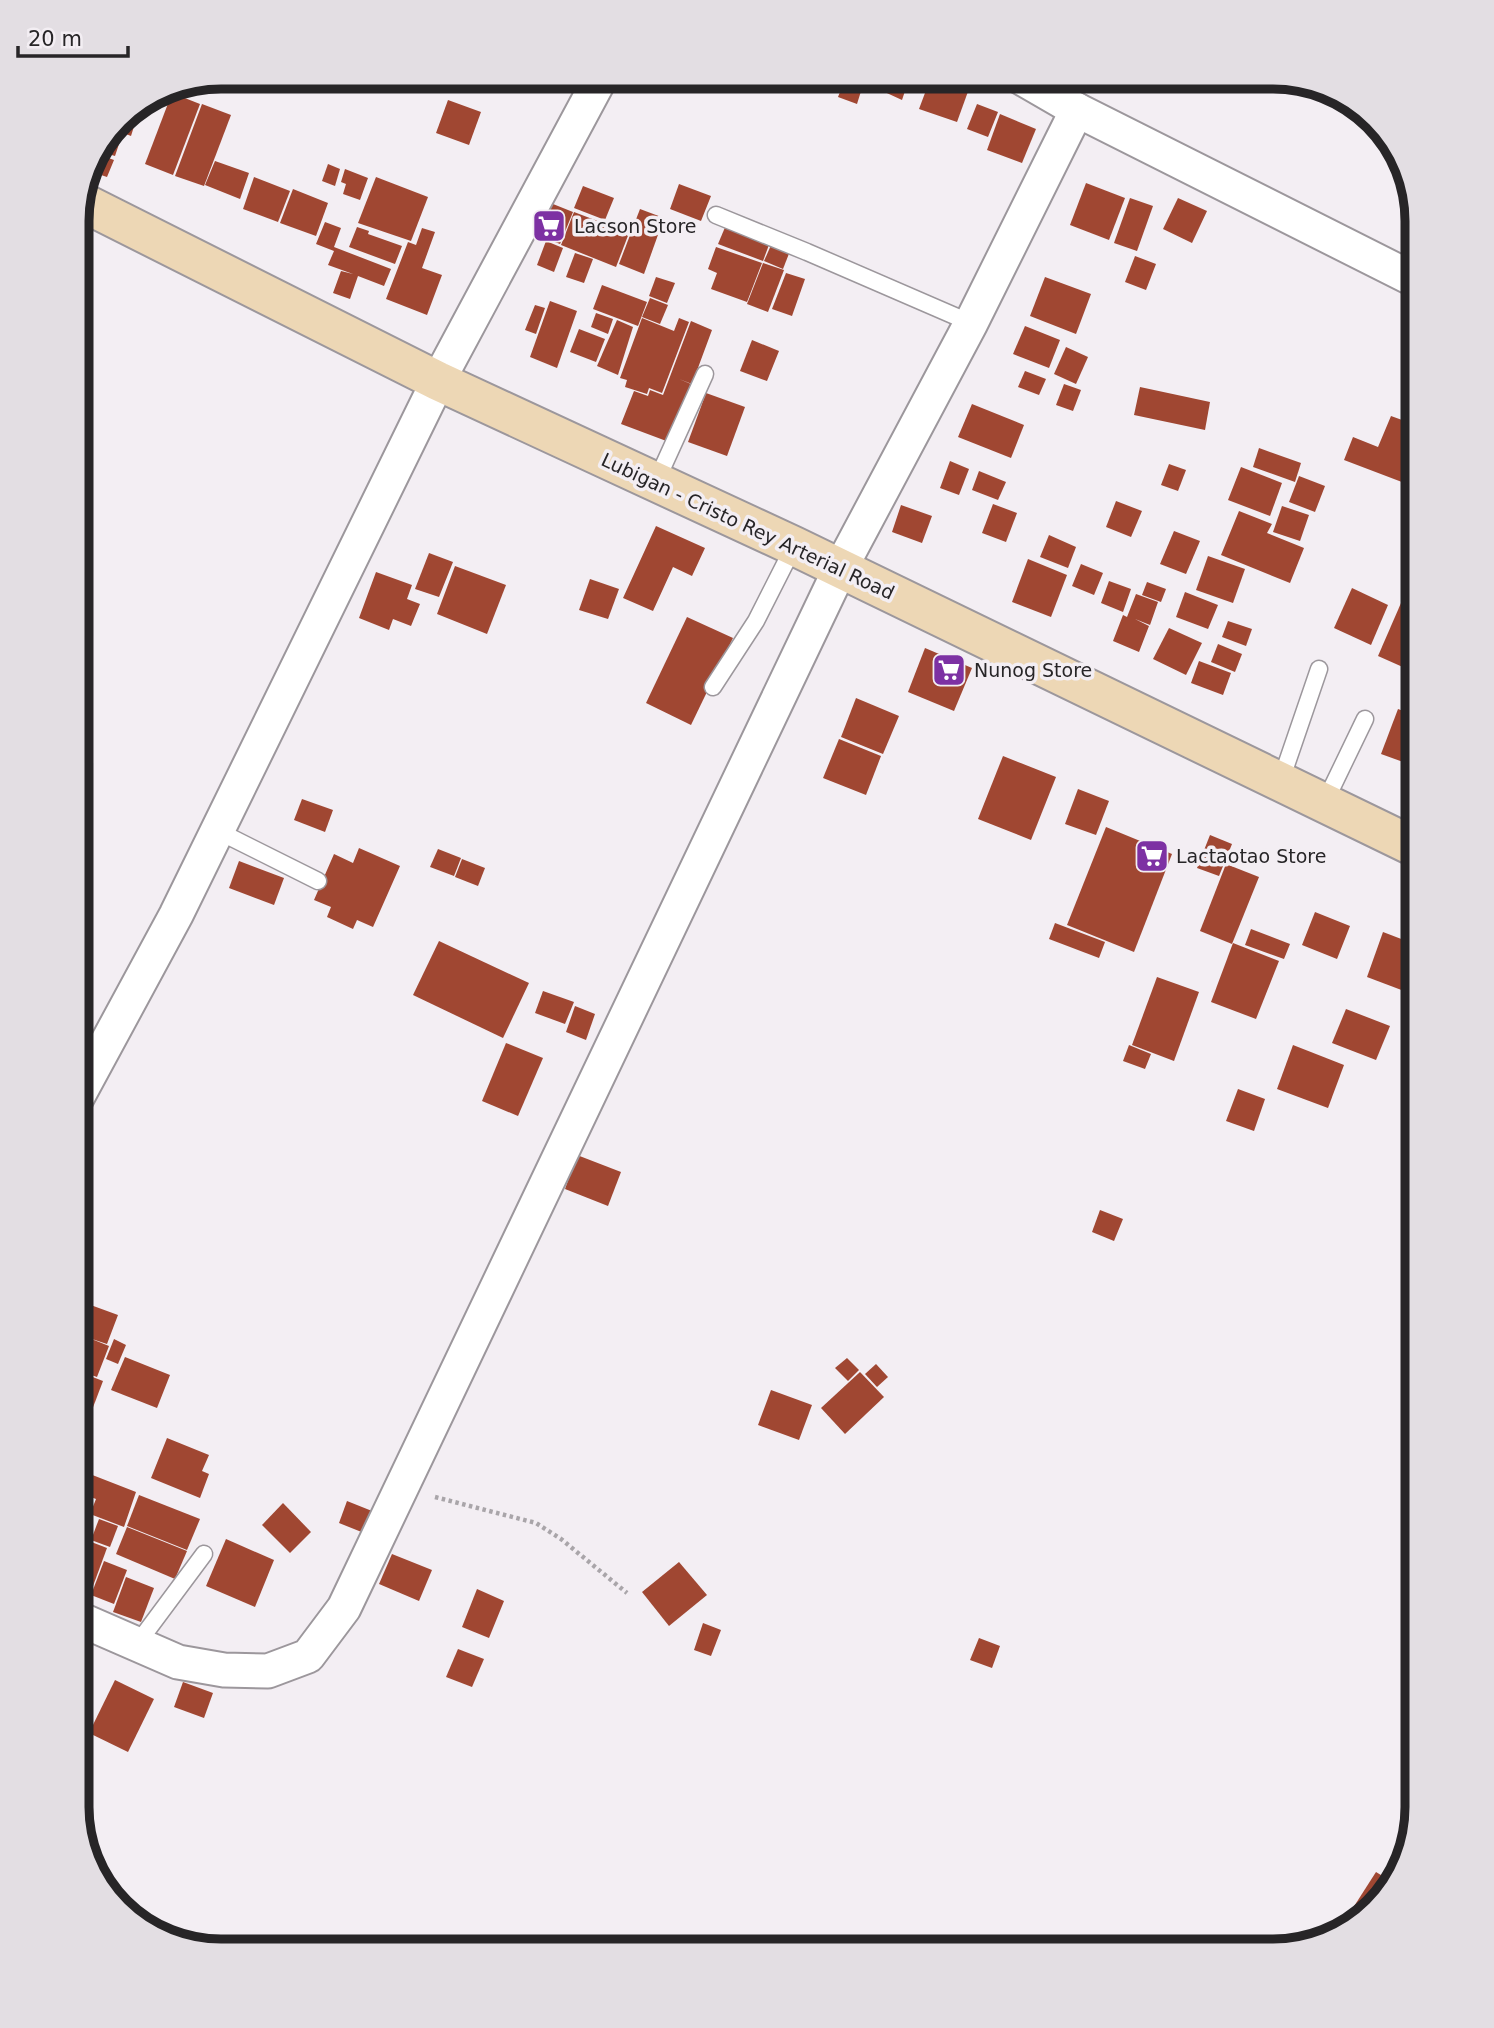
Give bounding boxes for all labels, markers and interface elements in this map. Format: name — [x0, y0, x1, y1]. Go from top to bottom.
scale bar — [18, 14, 128, 58]
text: 20 m — [28, 27, 82, 51]
supermarket icon: Lacson Store — [530, 207, 568, 245]
place label: Lacson Store — [574, 215, 697, 237]
street label: Lubigan - Cristo Rey Arterial Road — [598, 448, 898, 604]
supermarket icon: Nunog Store — [930, 651, 968, 689]
place label: Nunog Store — [974, 659, 1092, 681]
supermarket icon: Lactaotao Store — [1133, 837, 1171, 875]
place label: Lactaotao Store — [1176, 845, 1326, 867]

